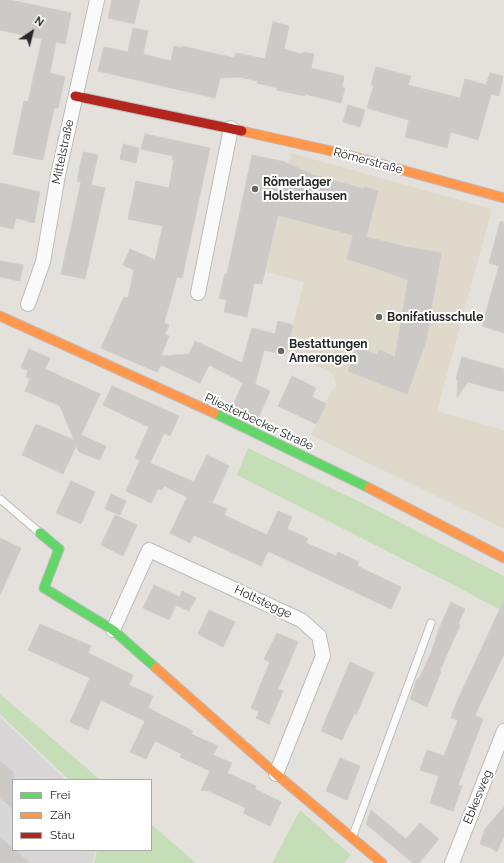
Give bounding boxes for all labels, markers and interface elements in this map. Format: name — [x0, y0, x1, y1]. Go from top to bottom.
north arrow — [12, 12, 52, 52]
text: N — [32, 14, 46, 29]
street label: Mittelstraße — [49, 118, 77, 186]
street label: Römerstraße — [332, 145, 404, 177]
place label: Römerlager Holsterhausen — [263, 175, 347, 203]
marker: Römerlager Holsterhausen — [250, 184, 260, 194]
place label: Bonifatiusschule — [387, 310, 483, 324]
marker: Bonifatiusschule — [374, 312, 384, 322]
place label: Bestattungen Amerongen — [289, 337, 368, 365]
marker: Bestattungen Amerongen — [276, 346, 286, 356]
street label: Pliesterbecker Straße — [202, 390, 316, 454]
street label: Holtstegge — [232, 582, 294, 622]
street label: Ebkesweg — [461, 768, 495, 826]
legend — [12, 779, 152, 851]
text: Frei — [50, 788, 70, 802]
text: Zäh — [50, 808, 71, 822]
text: Stau — [50, 828, 75, 842]

